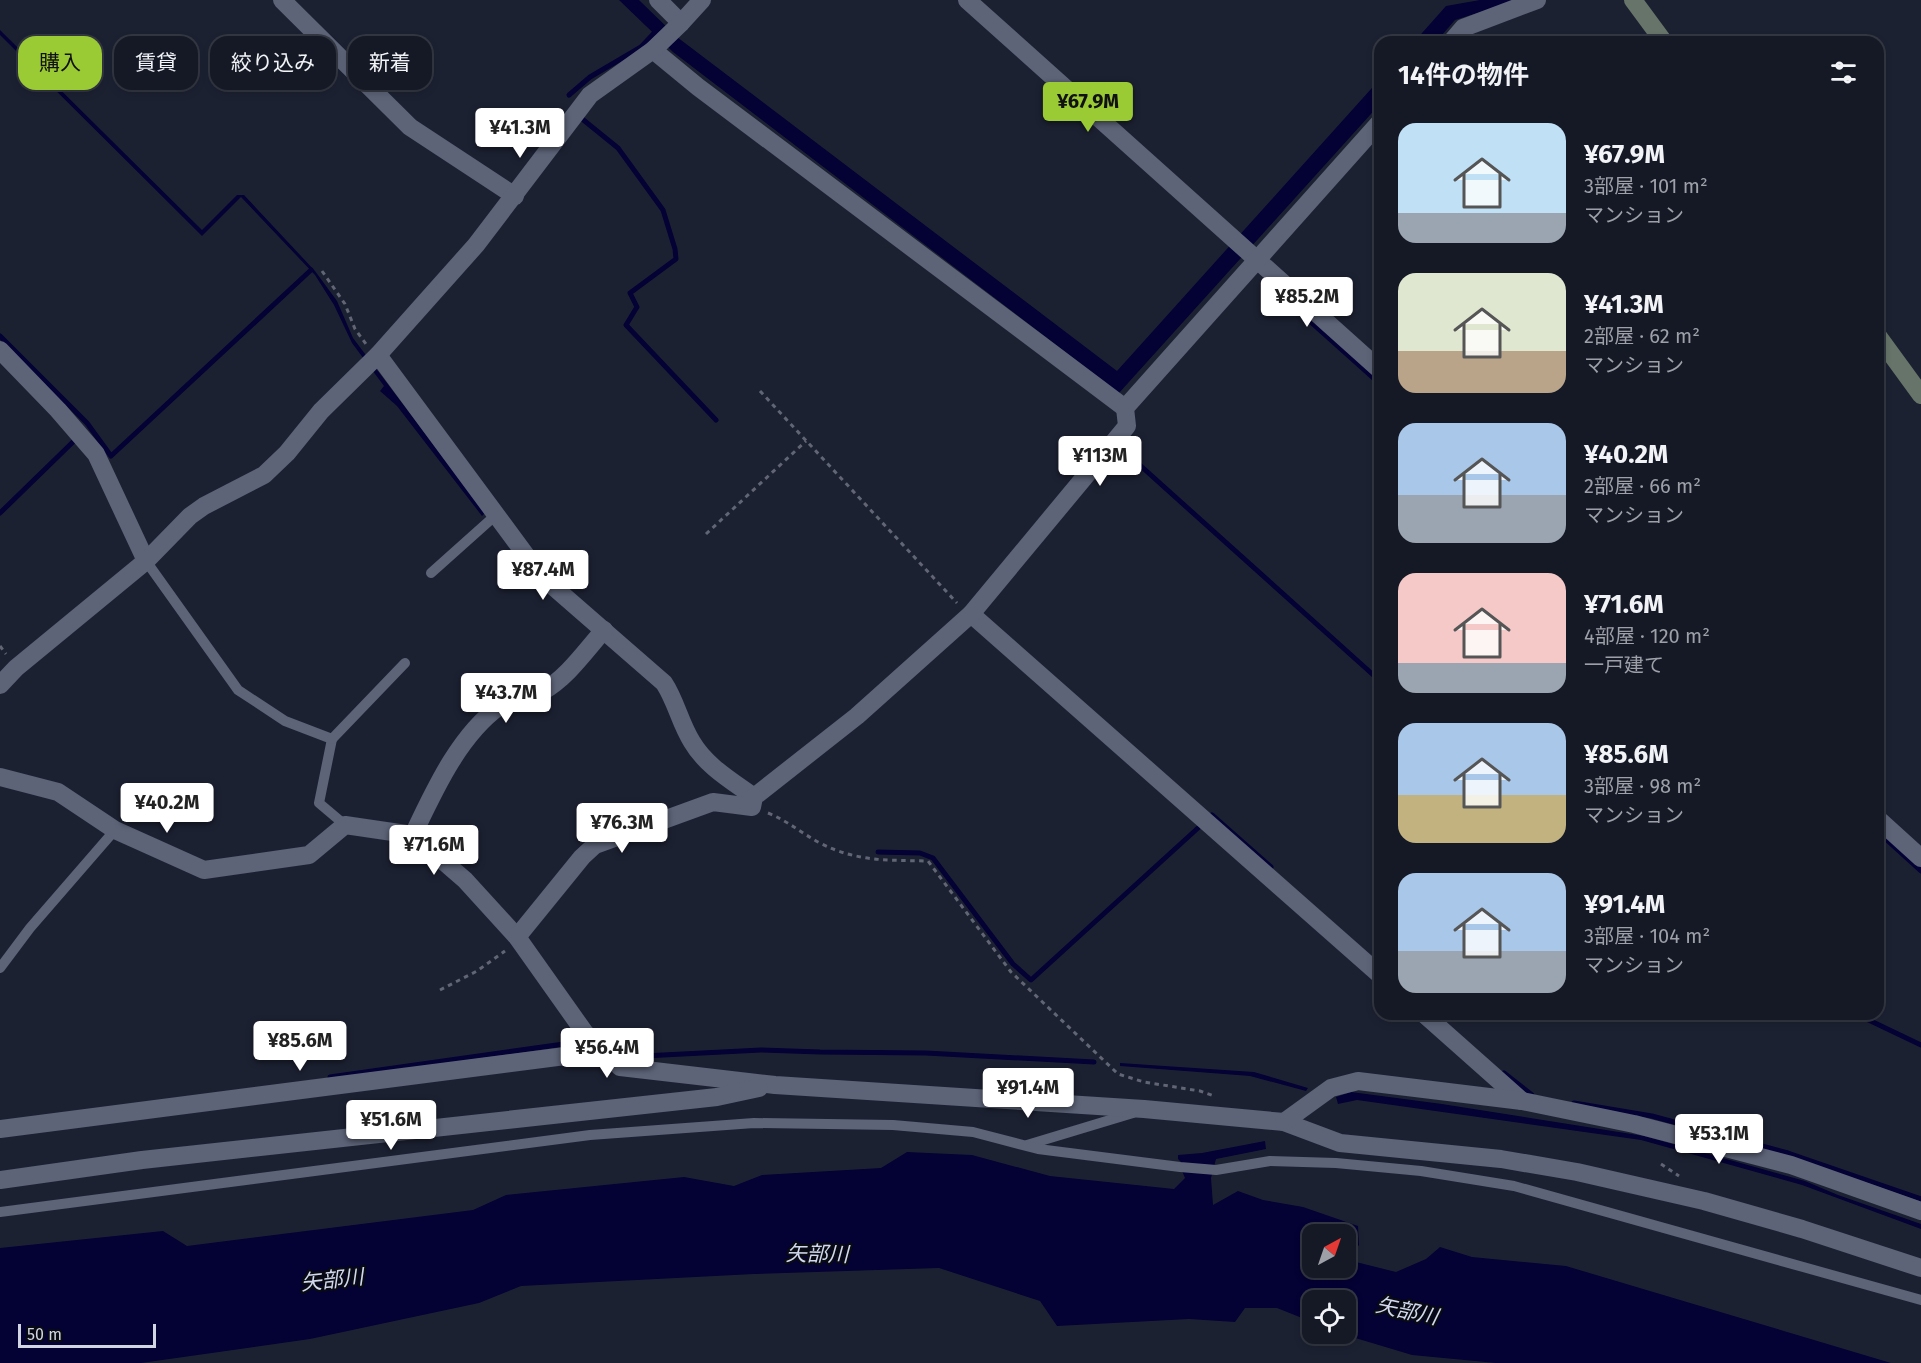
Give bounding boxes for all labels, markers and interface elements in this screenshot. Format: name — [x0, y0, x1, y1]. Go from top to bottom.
chip: 購入 — [18, 36, 102, 90]
chip: 賃貸 — [114, 36, 198, 90]
chip: 絞り込み — [210, 36, 336, 90]
chip: 新着 — [348, 36, 432, 90]
icon: filters — [1827, 56, 1860, 89]
text: 14件の物件 — [1398, 60, 1529, 91]
pin: ¥67.9M — [1039, 82, 1137, 133]
text: ¥67.9M — [1057, 89, 1119, 113]
pin: ¥41.3M — [471, 108, 569, 159]
text: ¥41.3M — [489, 115, 551, 139]
text: ¥67.9M — [1584, 139, 1665, 170]
icon: home — [1446, 147, 1518, 219]
text: 3部屋 · 101 m² — [1584, 174, 1708, 198]
text: マンション — [1584, 203, 1684, 227]
pin: ¥85.2M — [1258, 277, 1356, 328]
text: ¥85.2M — [1275, 284, 1339, 308]
text: ¥41.3M — [1584, 289, 1664, 320]
icon: home — [1446, 297, 1518, 369]
text: 2部屋 · 62 m² — [1584, 324, 1700, 348]
text: マンション — [1584, 353, 1684, 377]
pin: ¥113M — [1058, 436, 1142, 487]
text: ¥40.2M — [1584, 439, 1668, 470]
text: ¥113M — [1072, 443, 1128, 467]
icon: home — [1446, 447, 1518, 519]
text: 2部屋 · 66 m² — [1584, 474, 1701, 498]
text: マンション — [1584, 503, 1684, 527]
pin: ¥87.4M — [494, 550, 592, 601]
text: ¥87.4M — [511, 557, 575, 581]
text: ¥71.6M — [1584, 589, 1664, 620]
icon: home — [1446, 597, 1518, 669]
text: 4部屋 · 120 m² — [1584, 624, 1710, 648]
text: 一戸建て — [1584, 653, 1664, 677]
pin: ¥43.7M — [457, 673, 555, 724]
text: ¥43.7M — [475, 680, 537, 704]
text: ¥85.6M — [1584, 739, 1669, 770]
icon: home — [1446, 747, 1518, 819]
text: 3部屋 · 98 m² — [1584, 774, 1701, 798]
pin: ¥40.2M — [118, 783, 216, 834]
text: ¥40.2M — [135, 790, 199, 814]
pin: ¥76.3M — [573, 803, 671, 854]
text: マンション — [1584, 803, 1684, 827]
text: ¥76.3M — [591, 810, 653, 834]
pin: ¥71.6M — [385, 825, 483, 876]
text: ¥71.6M — [403, 832, 465, 856]
text: ¥91.4M — [1584, 889, 1665, 920]
icon: home — [1446, 897, 1518, 969]
text: 3部屋 · 104 m² — [1584, 924, 1710, 948]
text: マンション — [1584, 953, 1684, 977]
pin: ¥85.6M — [251, 1021, 349, 1072]
text: ¥85.6M — [267, 1028, 333, 1052]
pin: ¥56.4M — [558, 1028, 656, 1079]
text: ¥56.4M — [575, 1035, 639, 1059]
pin: ¥91.4M — [979, 1068, 1077, 1119]
text: ¥91.4M — [997, 1075, 1059, 1099]
pin: ¥51.6M — [342, 1100, 440, 1151]
text: ¥51.6M — [360, 1107, 422, 1131]
pin: ¥53.1M — [1670, 1114, 1768, 1165]
text: ¥53.1M — [1689, 1121, 1749, 1145]
north arrow — [1302, 1224, 1356, 1278]
map controls — [1302, 1224, 1356, 1344]
water label: 矢部川 — [785, 1240, 851, 1268]
water label: 矢部川 — [299, 1264, 367, 1296]
button: locate — [1302, 1290, 1356, 1344]
water label: 矢部川 — [1373, 1292, 1442, 1331]
scale bar — [18, 1321, 156, 1348]
text: 50 m — [27, 1325, 62, 1344]

